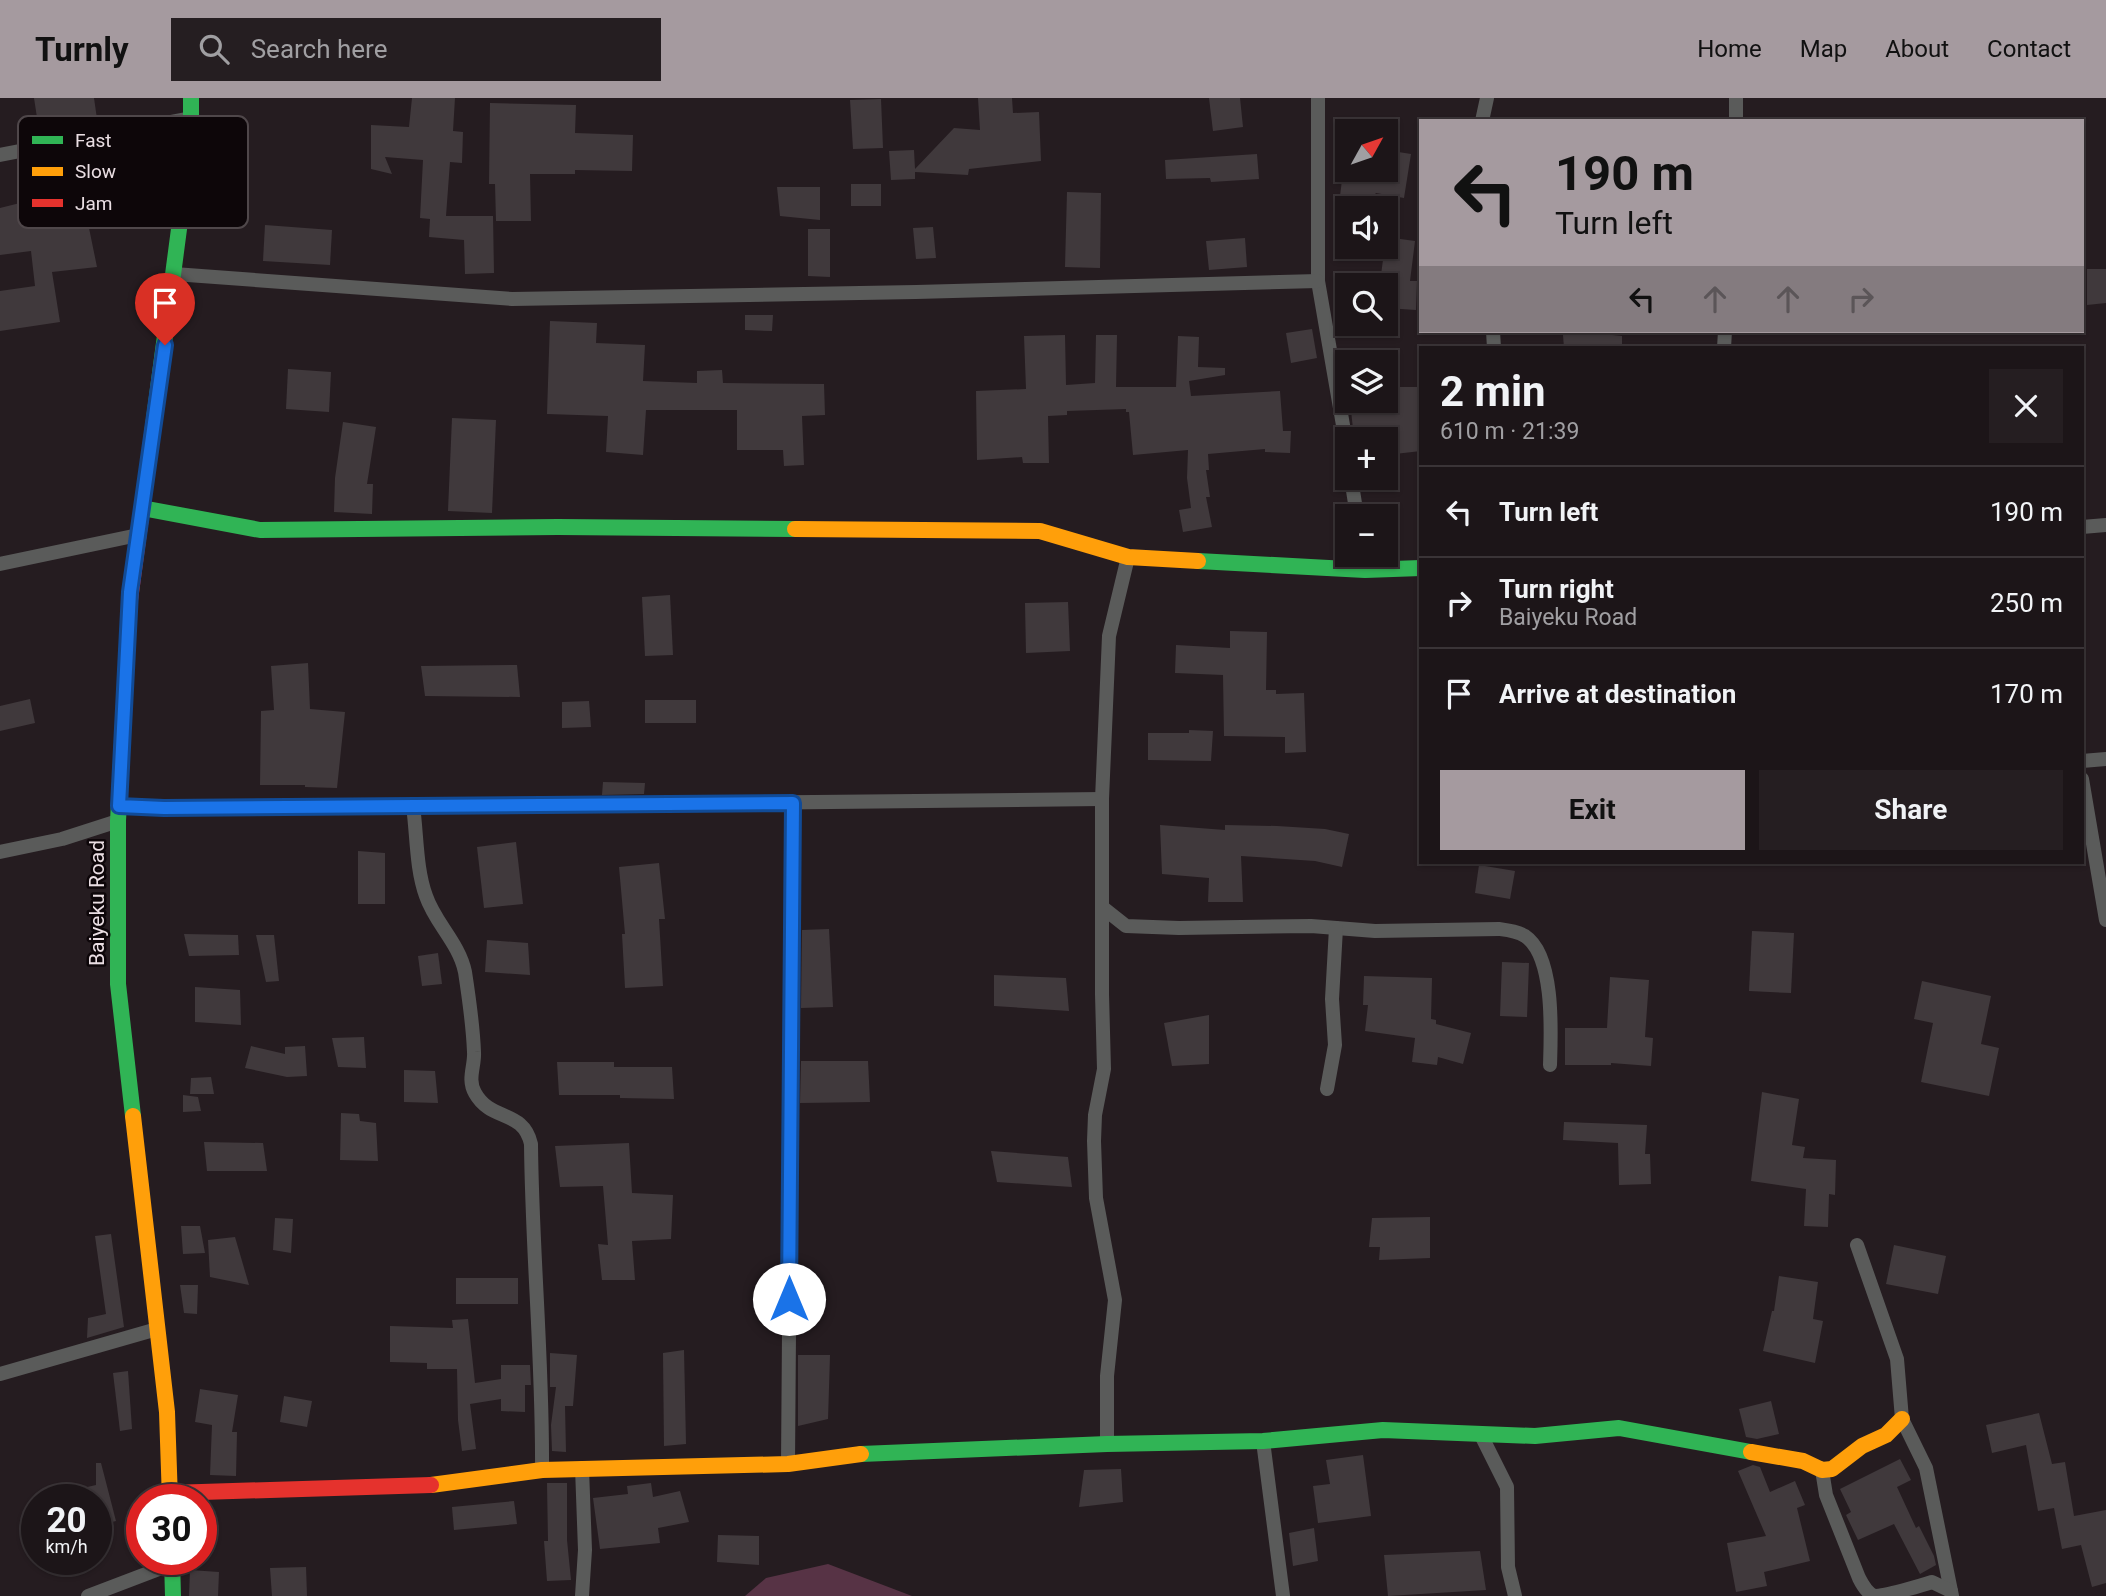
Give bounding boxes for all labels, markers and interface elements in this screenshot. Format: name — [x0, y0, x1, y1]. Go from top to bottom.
search box — [171, 18, 661, 81]
text: Turnly — [35, 30, 129, 69]
icon: search — [195, 30, 233, 68]
text: Search here — [251, 34, 387, 64]
text: Home — [1697, 35, 1762, 63]
text: Map — [1800, 35, 1847, 63]
text: About — [1885, 35, 1949, 63]
text: Contact — [1987, 35, 2071, 63]
legend — [18, 116, 248, 228]
north arrow — [1335, 119, 1398, 182]
map controls — [1335, 119, 1398, 567]
text: Fast — [75, 129, 112, 152]
text: 190 m — [1555, 145, 1694, 202]
icon: left — [1440, 147, 1531, 238]
text: Slow — [75, 160, 116, 183]
text: Jam — [75, 192, 112, 215]
button: sound — [1335, 196, 1398, 259]
text: Turn left — [1555, 204, 1673, 242]
pin — [135, 273, 195, 345]
button: search — [1335, 273, 1398, 336]
icon: left — [1623, 280, 1661, 318]
icon: ahead — [1696, 280, 1734, 318]
icon: ahead — [1769, 280, 1807, 318]
icon: right — [1842, 280, 1880, 318]
icon: arrive — [146, 284, 184, 322]
button: layers — [1335, 350, 1398, 413]
text: 2 min — [1440, 367, 1546, 416]
button: close — [1989, 369, 2063, 443]
text: 610 m · 21:39 — [1440, 418, 1579, 445]
button: + — [1335, 427, 1398, 490]
icon: left — [1440, 493, 1478, 531]
text: Turn left — [1499, 497, 1598, 527]
text: 190 m — [1990, 497, 2063, 527]
button: − — [1335, 504, 1398, 567]
text: Turn right — [1499, 574, 1614, 604]
icon: right — [1440, 584, 1478, 622]
text: 250 m — [1990, 588, 2063, 618]
text: Baiyeku Road — [1499, 604, 1637, 631]
icon: arrive — [1440, 675, 1478, 713]
text: Arrive at destination — [1499, 679, 1736, 709]
text: 170 m — [1990, 679, 2063, 709]
button: Exit — [1440, 770, 1745, 850]
button: Share — [1759, 770, 2063, 850]
street label: Baiyeku Road — [85, 840, 109, 966]
position arrow — [752, 1262, 826, 1336]
speed limit sign: 30 — [126, 1484, 217, 1575]
text: 20 — [46, 1500, 87, 1541]
text: km/h — [45, 1536, 88, 1557]

